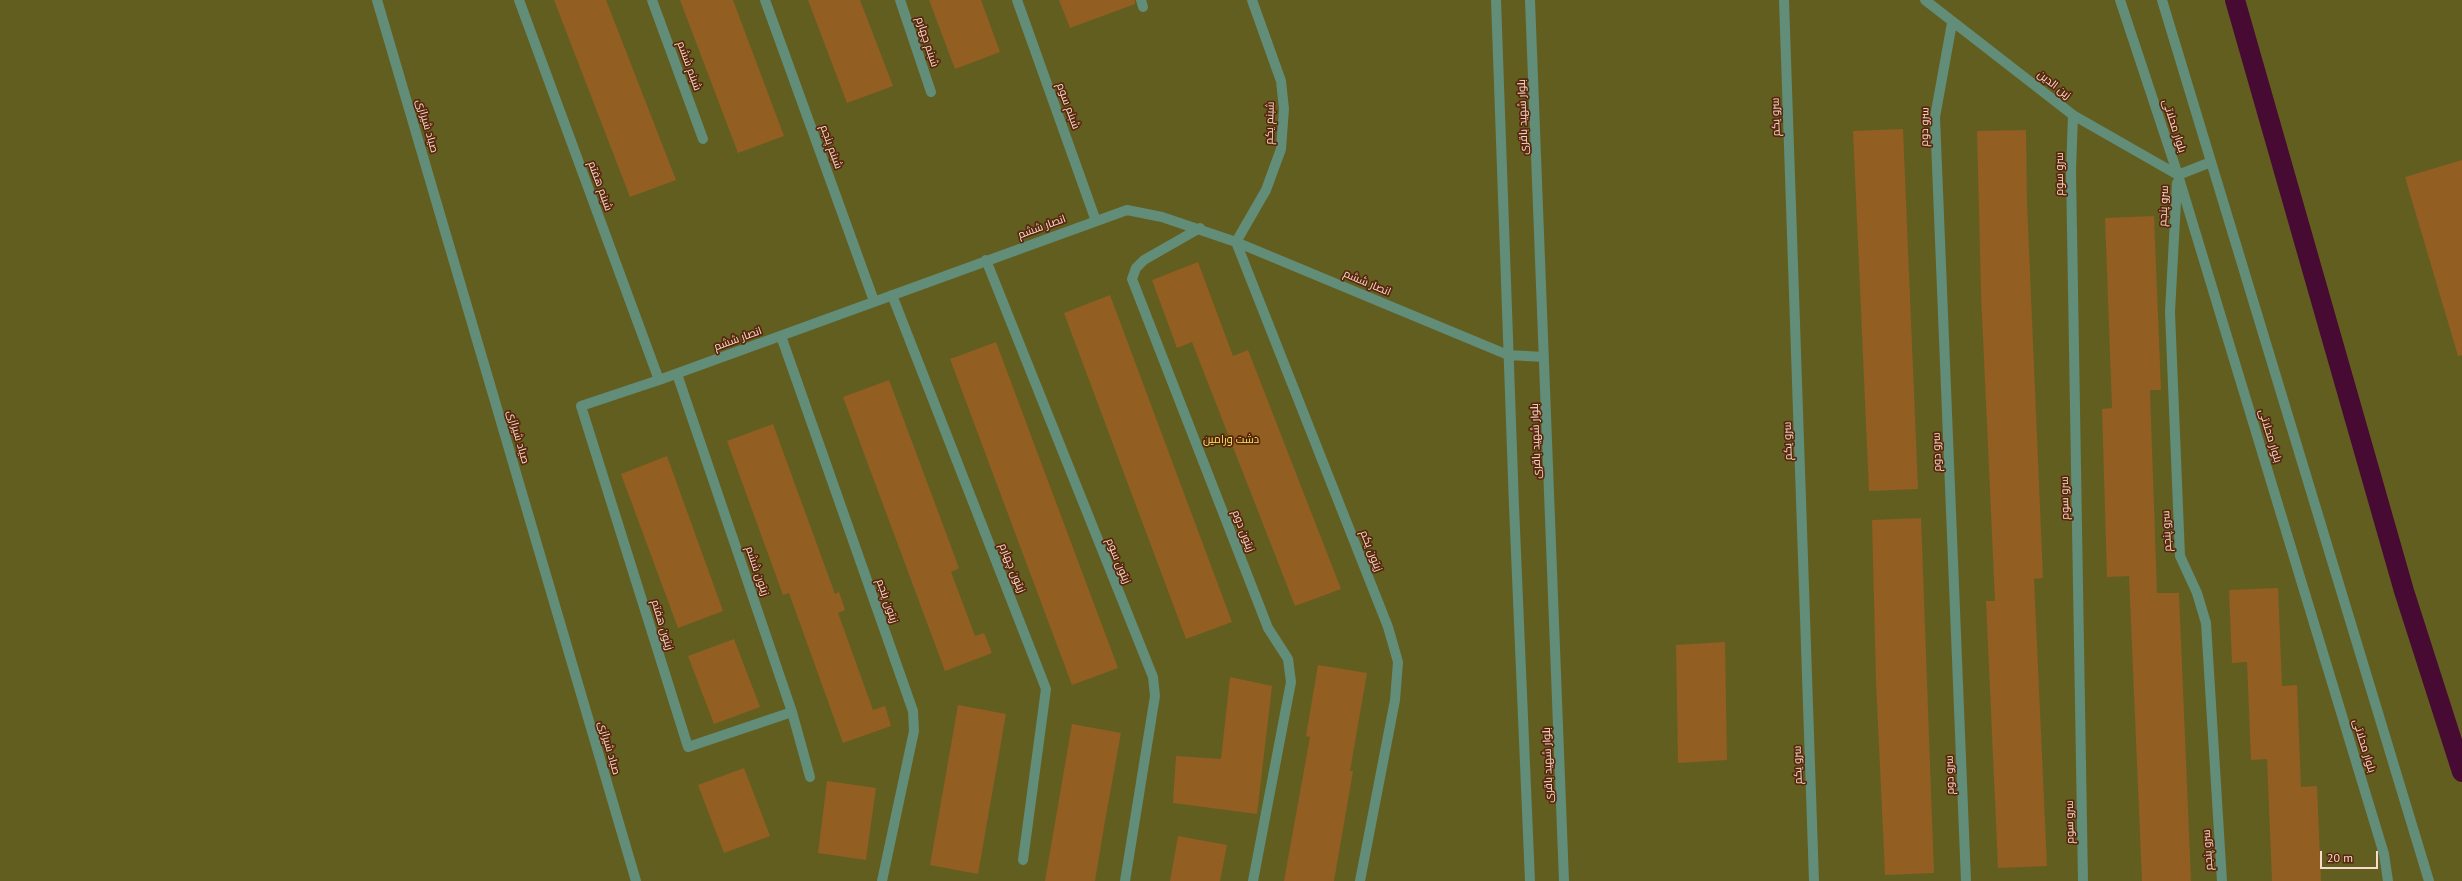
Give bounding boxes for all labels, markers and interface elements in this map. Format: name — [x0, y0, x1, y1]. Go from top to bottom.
street label: شبنم چهارم — [913, 15, 941, 69]
street label: شبنم ششم — [674, 40, 704, 92]
street label: زین الدین — [2035, 68, 2073, 102]
street label: بلوار شهید باقری — [1515, 79, 1531, 155]
street label: شبنم سوم — [1054, 81, 1082, 131]
street label: سرو یکم — [1769, 97, 1783, 137]
street label: صیاد شیرازی — [413, 98, 441, 154]
street label: بلوار محلاتی — [2159, 98, 2189, 154]
street label: شبنم یکم — [1263, 101, 1277, 145]
street label: سرو دوم — [1918, 107, 1932, 147]
street label: شبنم پنجم — [817, 123, 845, 171]
street label: سرو سوم — [2053, 152, 2067, 196]
street label: شبنم هفتم — [585, 159, 615, 213]
street label: سرو پنجم — [2156, 185, 2172, 227]
street label: انصار ششم — [1016, 212, 1068, 242]
street label: انصار ششم — [1341, 267, 1393, 299]
street label: انصار ششم — [712, 324, 764, 354]
street label: بلوار شهید باقری — [1528, 403, 1544, 479]
street label: بلوار محلاتی — [2256, 408, 2284, 464]
street label: صیاد شیرازی — [504, 409, 532, 465]
street label: سرو یکم — [1781, 421, 1795, 461]
street label: سرو دوم — [1930, 432, 1944, 472]
park label: دشت ورامین — [1203, 433, 1259, 447]
street label: سرو سوم — [2058, 476, 2072, 520]
street label: زیتون دوم — [1229, 508, 1257, 554]
street label: سرو پنجم — [2159, 510, 2175, 552]
street label: زیتون یکم — [1357, 529, 1385, 573]
street label: زیتون سوم — [1103, 536, 1133, 586]
street label: زیتون چهارم — [996, 541, 1028, 595]
street label: زیتون ششم — [742, 545, 772, 597]
street label: زیتون پنجم — [873, 577, 901, 625]
street label: زیتون هفتم — [648, 598, 676, 652]
street label: بلوار محلاتی — [2350, 718, 2378, 774]
street label: صیاد شیرازی — [595, 720, 623, 776]
street label: بلوار شهید باقری — [1540, 727, 1556, 803]
street label: سرو یکم — [1791, 745, 1805, 785]
street label: سرو دوم — [1943, 755, 1957, 795]
street label: سرو سوم — [2063, 800, 2077, 844]
street label: سرو پنجم — [2200, 829, 2216, 871]
scale bar — [2322, 843, 2380, 869]
text: 20 m — [2327, 850, 2353, 865]

